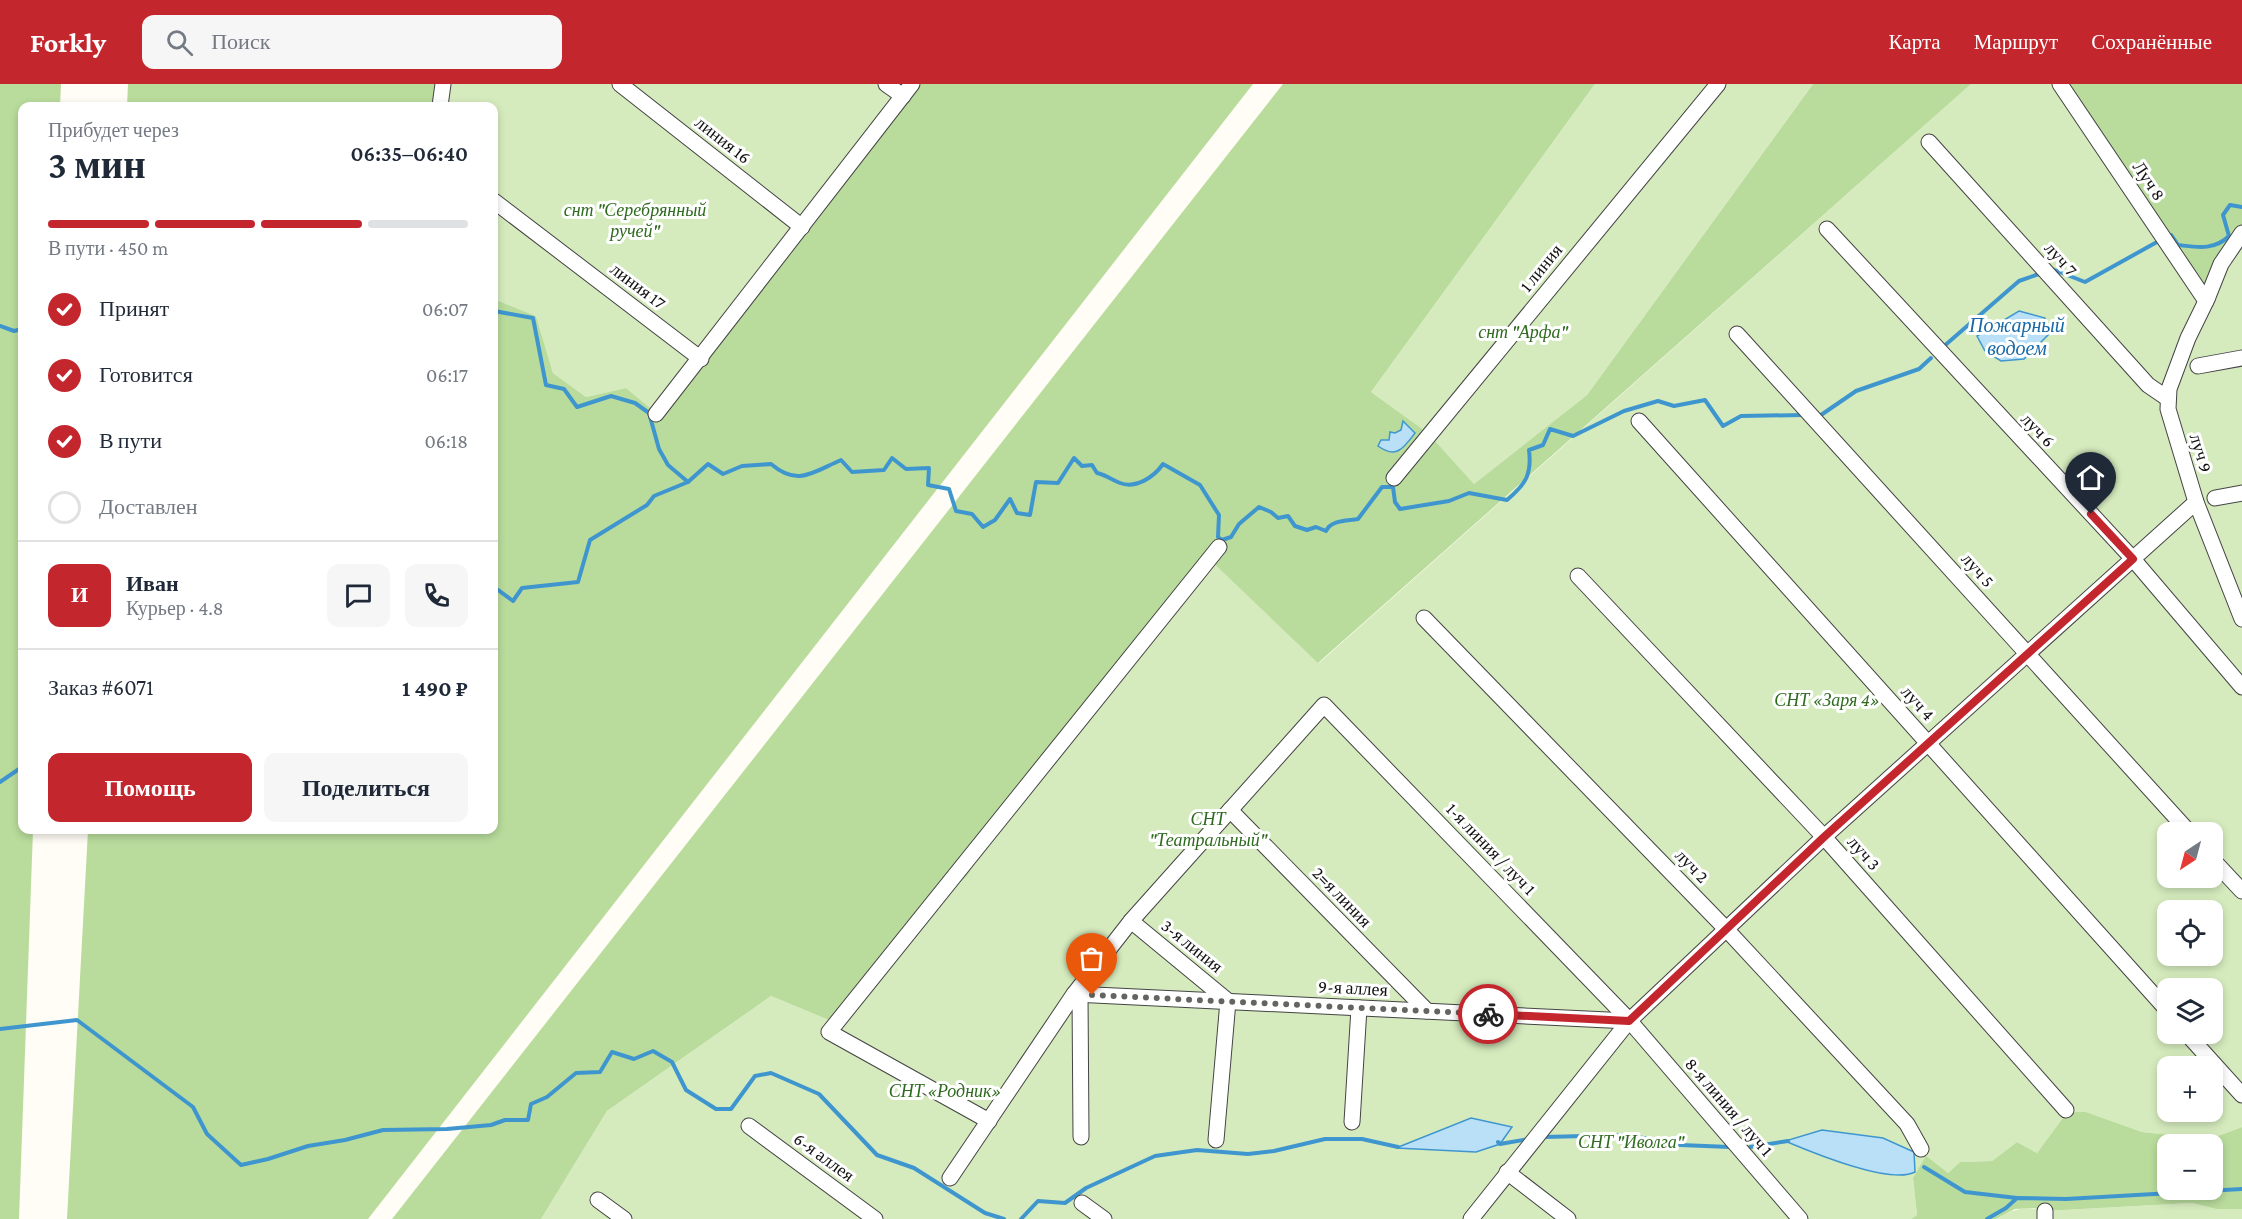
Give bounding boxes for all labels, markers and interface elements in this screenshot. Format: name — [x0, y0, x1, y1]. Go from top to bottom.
search box — [142, 15, 562, 69]
icon: search — [163, 26, 196, 59]
text: Forkly — [30, 27, 106, 58]
text: Поиск — [211, 29, 270, 54]
text: Карта — [1889, 30, 1941, 54]
text: Маршрут — [1974, 30, 2058, 54]
text: Сохранённые — [2091, 30, 2212, 54]
street label: линия 16 — [691, 112, 755, 168]
text: Прибудет через — [48, 119, 179, 141]
text: 06:35–06:40 — [351, 141, 468, 166]
text: 3 мин — [48, 143, 146, 186]
street label: Луч 8 — [2129, 158, 2169, 204]
park label: снт "Серебрянный ручей" — [564, 200, 706, 241]
text: В пути · 450 m — [48, 237, 168, 259]
street label: луч 7 — [2041, 238, 2081, 280]
street label: 1 линия — [1516, 240, 1566, 296]
street label: линия 17 — [607, 259, 669, 313]
icon: check — [48, 293, 81, 326]
text: Принят — [99, 296, 169, 321]
text: 06:07 — [422, 298, 468, 320]
water label: Пожарный водоем — [1968, 314, 2065, 359]
park label: снт "Арфа" — [1478, 322, 1569, 342]
icon: check — [48, 359, 81, 392]
text: Готовится — [99, 362, 193, 387]
text: 06:17 — [426, 364, 468, 386]
street label: луч 6 — [2017, 409, 2059, 451]
icon: check — [48, 425, 81, 458]
text: В пути — [99, 428, 162, 453]
text: 06:18 — [425, 430, 468, 452]
street label: луч 9 — [2186, 431, 2216, 475]
pin — [2065, 452, 2116, 514]
icon: home — [2074, 461, 2107, 494]
text: Доставлен — [99, 494, 198, 519]
street label: луч 5 — [1958, 549, 1998, 591]
button: chat — [327, 564, 390, 627]
button: phone — [405, 564, 468, 627]
text: Иван — [126, 571, 179, 596]
text: И — [71, 582, 88, 607]
text: Курьер · 4.8 — [126, 597, 224, 619]
text: Заказ #6071 — [48, 675, 154, 700]
text: 1 490 ₽ — [402, 676, 468, 701]
street label: луч 4 — [1897, 682, 1939, 724]
park label: СНТ «Заря 4» — [1774, 690, 1880, 710]
button: Помощь — [48, 753, 252, 822]
button: Поделиться — [264, 753, 468, 822]
street label: 1-я линия / луч 1 — [1442, 799, 1540, 899]
park label: СНТ "Театральный" — [1149, 809, 1268, 850]
north arrow — [2157, 822, 2223, 888]
map controls — [2157, 822, 2223, 1200]
street label: луч 3 — [1844, 832, 1884, 874]
street label: луч 2 — [1671, 845, 1713, 887]
street label: 2=я линия — [1308, 863, 1376, 931]
button: locate — [2157, 900, 2223, 966]
street label: 3-я линия — [1157, 915, 1227, 977]
pin — [1066, 933, 1117, 995]
icon: bag — [1075, 942, 1108, 975]
street label: 9-я аллея — [1318, 976, 1388, 1000]
button: layers — [2157, 978, 2223, 1044]
courier — [1458, 984, 1518, 1044]
icon: bike — [1472, 998, 1505, 1031]
street label: 8-я линия / луч 1 — [1681, 1054, 1777, 1160]
button: + — [2157, 1056, 2223, 1122]
park label: СНТ «Родник» — [889, 1081, 1001, 1101]
street label: 6-я аллея — [790, 1128, 858, 1186]
park label: СНТ "Иволга" — [1578, 1132, 1685, 1152]
button: − — [2157, 1134, 2223, 1200]

